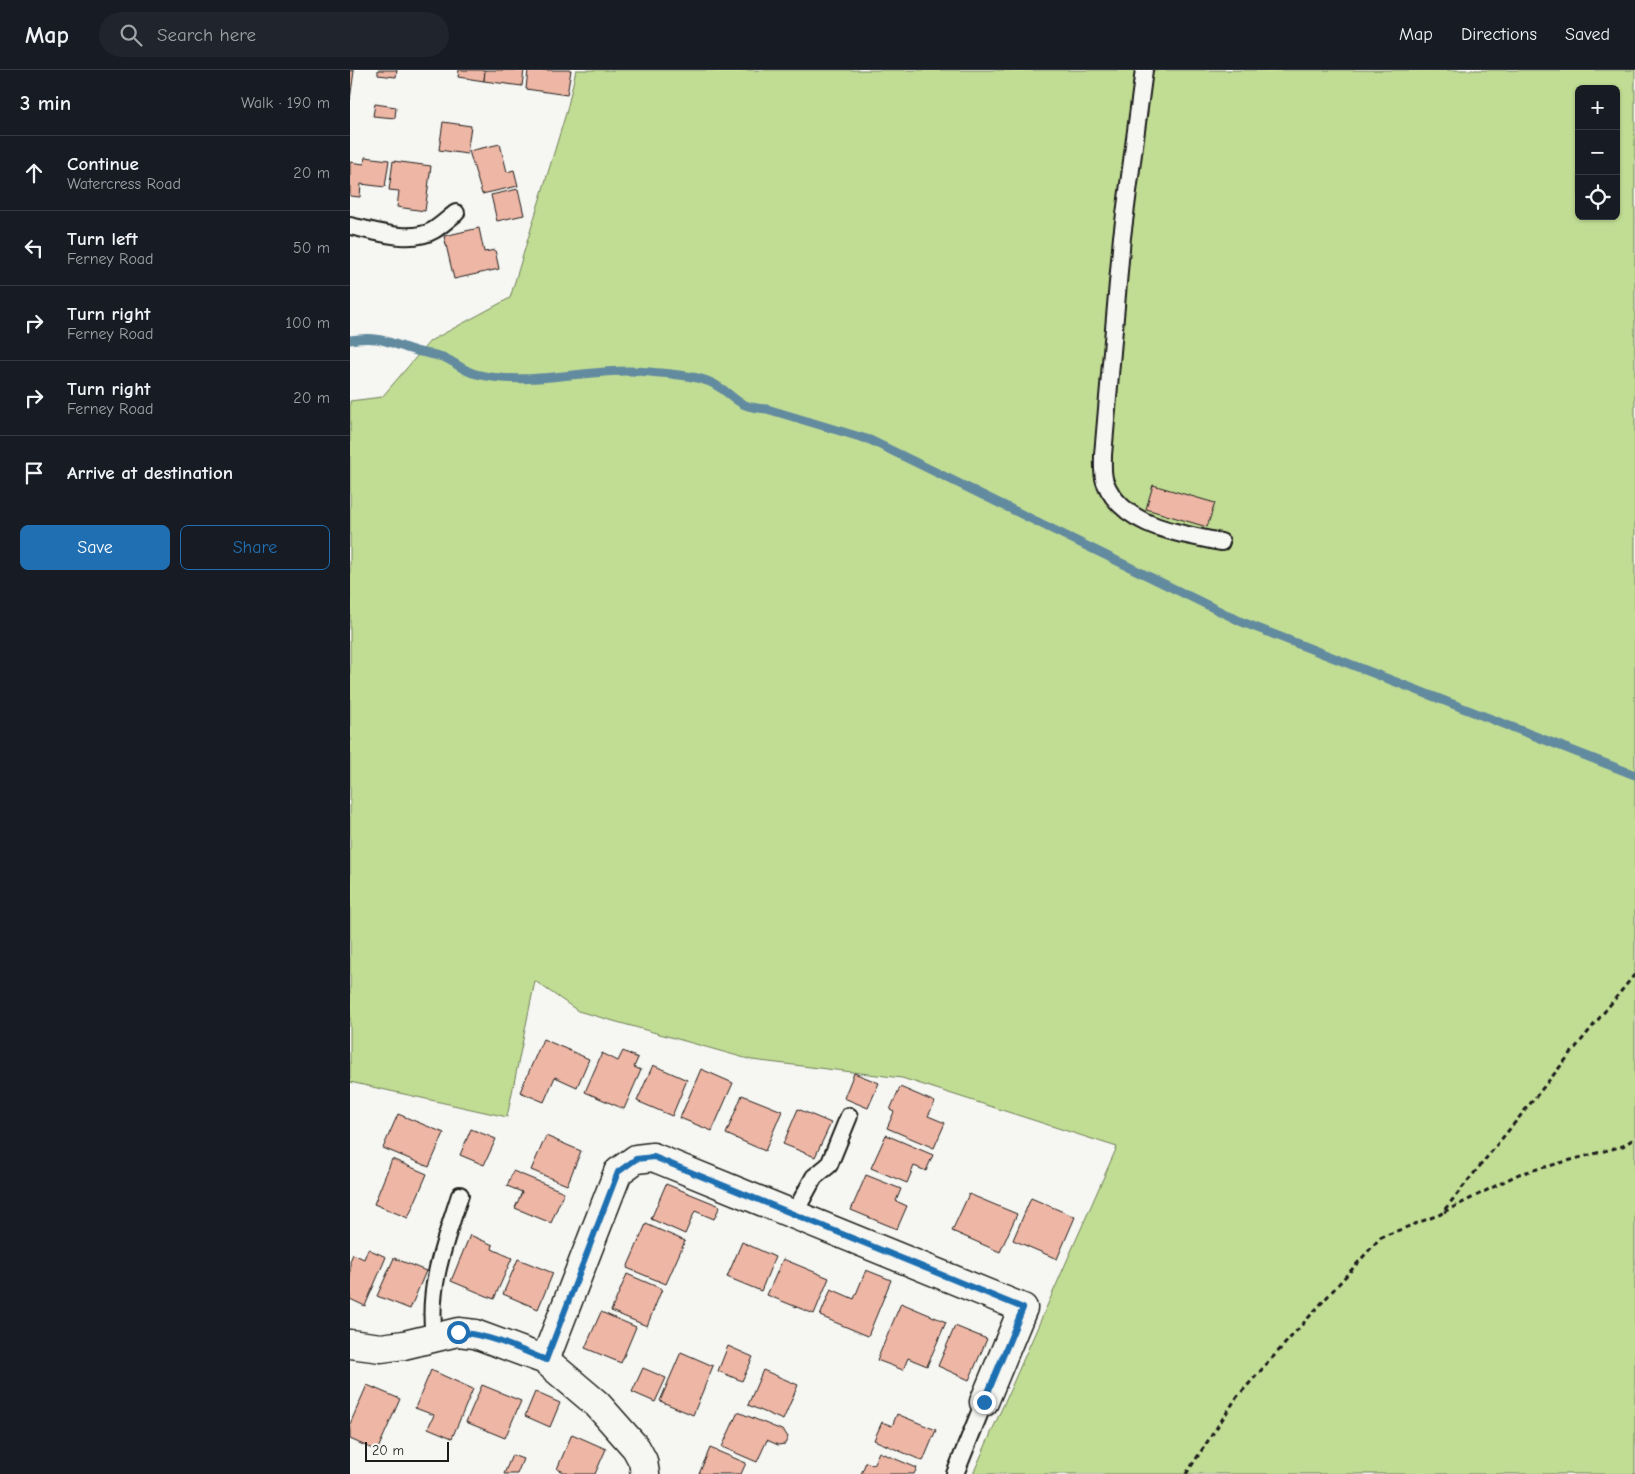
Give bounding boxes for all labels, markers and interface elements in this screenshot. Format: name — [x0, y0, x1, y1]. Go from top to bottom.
search box — [99, 12, 449, 57]
text: Map — [25, 21, 69, 49]
icon: search — [117, 21, 145, 49]
text: Search here — [157, 24, 256, 46]
text: Map — [1399, 24, 1433, 45]
text: Directions — [1461, 24, 1537, 45]
text: Saved — [1565, 24, 1610, 45]
map controls — [1575, 85, 1620, 220]
button: + — [1575, 85, 1620, 130]
text: 3 min — [20, 91, 71, 115]
text: Walk · 190 m — [241, 94, 330, 112]
button: − — [1575, 130, 1620, 175]
text: Continue — [67, 153, 139, 175]
icon: ahead — [20, 159, 48, 187]
text: 20 m — [293, 164, 330, 182]
text: Watercress Road — [67, 175, 181, 193]
button: locate — [1575, 175, 1620, 220]
text: Turn left — [67, 228, 138, 250]
icon: left — [20, 234, 48, 262]
text: 50 m — [293, 239, 330, 257]
text: Ferney Road — [67, 250, 154, 268]
text: Turn right — [67, 303, 151, 325]
icon: right — [20, 309, 48, 337]
text: 100 m — [286, 314, 330, 332]
text: Ferney Road — [67, 325, 154, 343]
text: Turn right — [67, 378, 151, 400]
icon: right — [20, 384, 48, 412]
text: 20 m — [293, 389, 330, 407]
text: Ferney Road — [67, 400, 154, 418]
icon: arrive — [20, 459, 48, 487]
text: Arrive at destination — [67, 462, 233, 484]
button: Save — [20, 525, 170, 570]
button: Share — [180, 525, 330, 570]
route start — [447, 1321, 470, 1344]
route end — [973, 1391, 996, 1414]
scale bar — [365, 1439, 449, 1462]
text: 20 m — [372, 1442, 404, 1459]

